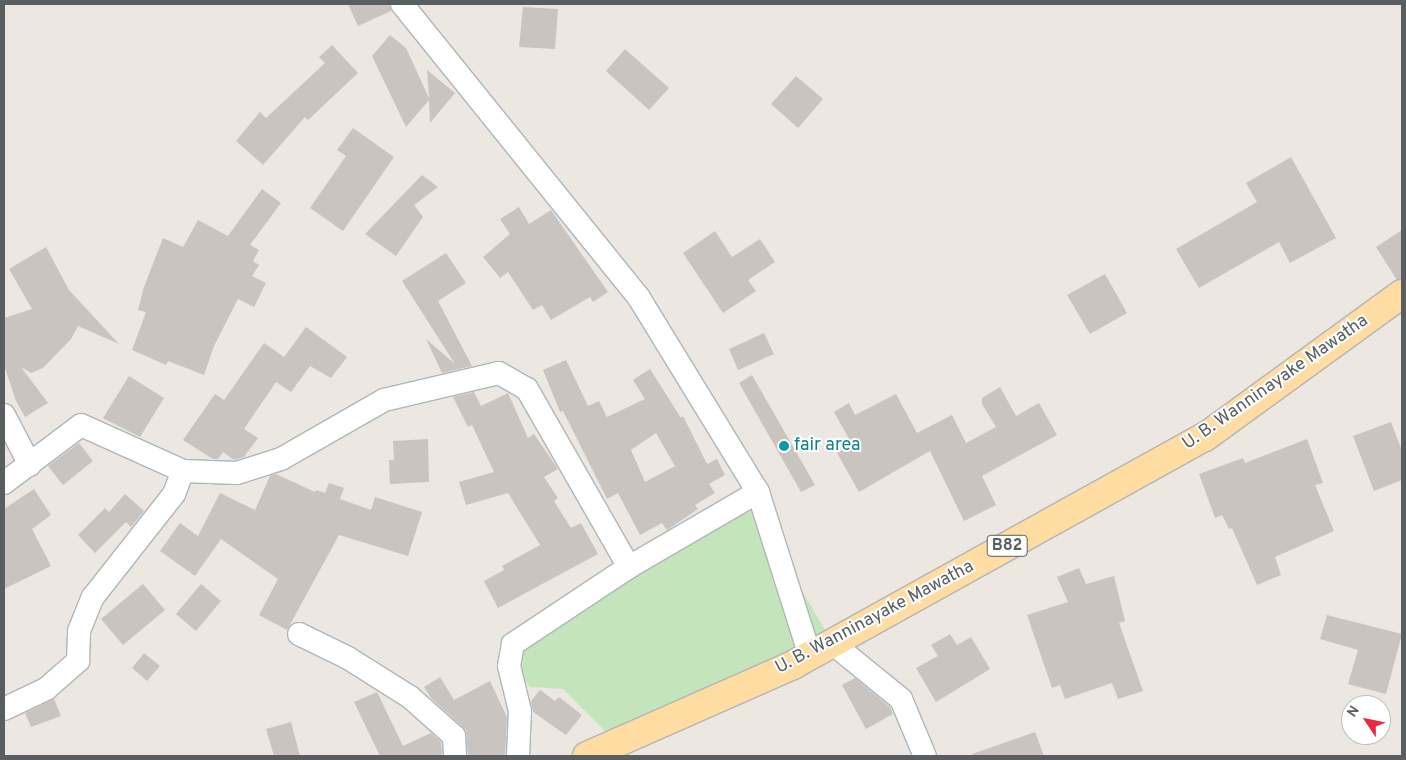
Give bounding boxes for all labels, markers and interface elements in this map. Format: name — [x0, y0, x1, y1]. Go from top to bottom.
street label: U. B. Wanninayake Mawatha — [1179, 310, 1373, 456]
place label: fair area — [794, 435, 861, 457]
marker: fair area — [778, 440, 790, 452]
road number: B82 — [986, 532, 1028, 560]
street label: U. B. Wanninayake Mawatha — [772, 556, 978, 680]
north arrow — [1341, 695, 1391, 745]
text: N — [1344, 703, 1364, 721]

